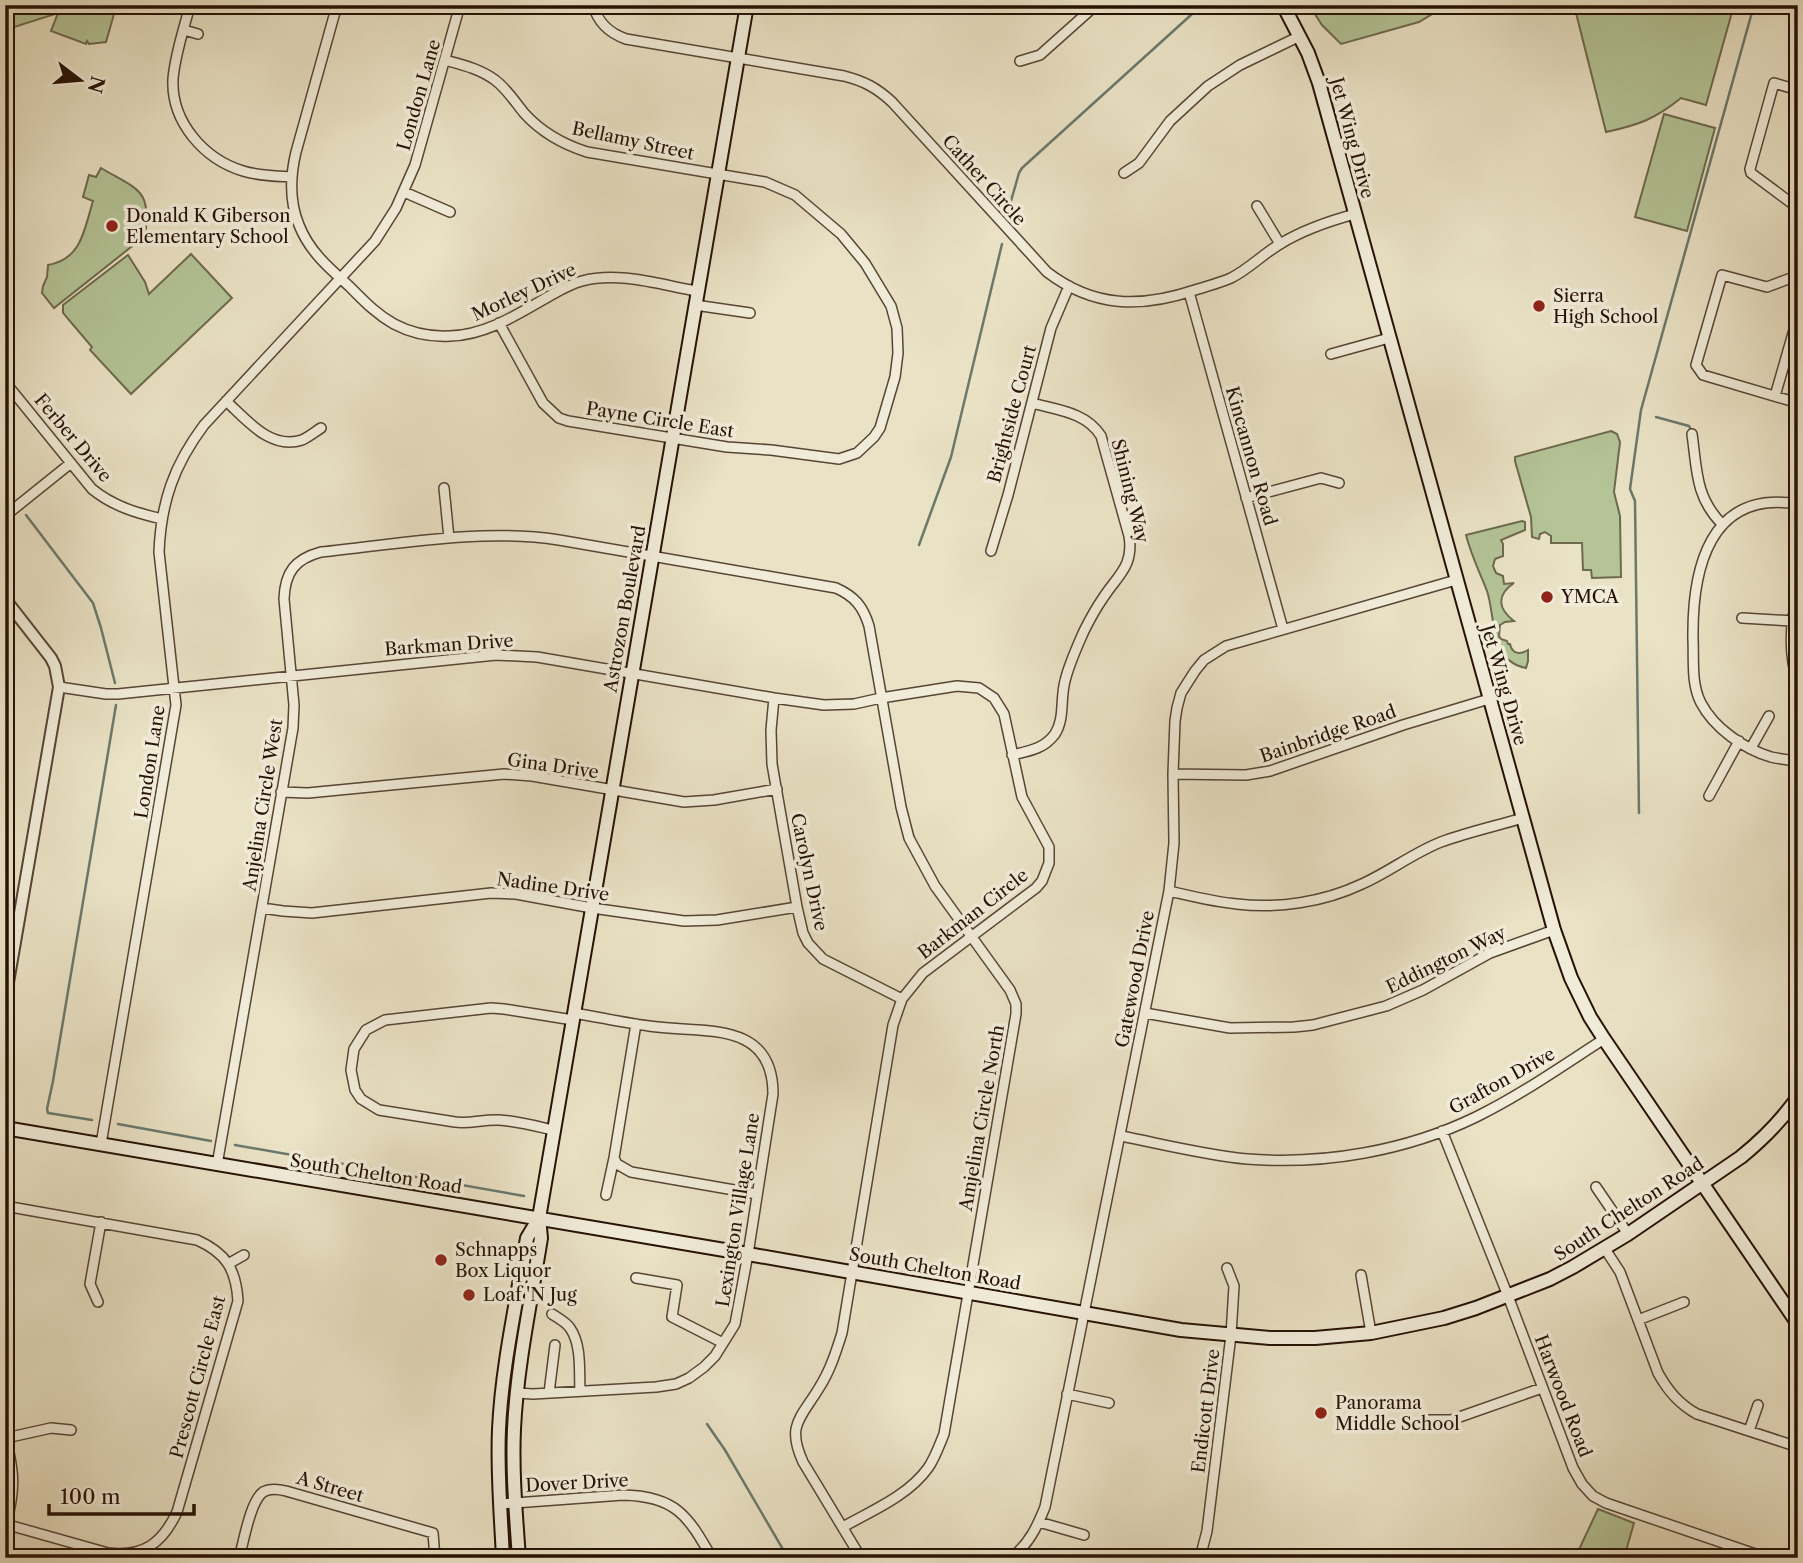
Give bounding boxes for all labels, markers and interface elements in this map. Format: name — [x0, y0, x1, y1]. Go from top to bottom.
street label: London Lane — [393, 37, 445, 153]
north arrow — [46, 46, 116, 116]
street label: Jet Wing Drive — [1325, 72, 1379, 201]
text: N — [83, 73, 109, 96]
street label: Bellamy Street — [570, 117, 697, 165]
street label: Cather Circle — [937, 130, 1031, 230]
place label: Donald K Giberson Elementary School — [126, 205, 291, 248]
marker: Donald K Giberson Elementary School — [104, 218, 120, 234]
street label: Morley Drive — [468, 258, 580, 326]
place label: Sierra High School — [1553, 285, 1658, 328]
marker: Sierra High School — [1531, 298, 1547, 314]
street label: Brightside Court — [983, 342, 1041, 485]
street label: Kincannon Road — [1221, 384, 1281, 528]
street label: Ferber Drive — [30, 389, 116, 487]
street label: Payne Circle East — [585, 397, 736, 443]
street label: Shining Way — [1106, 437, 1154, 546]
street label: Astrozon Boulevard — [599, 524, 651, 695]
place label: YMCA — [1560, 586, 1620, 608]
marker: YMCA — [1539, 589, 1555, 605]
street label: Jet Wing Drive — [1475, 619, 1532, 748]
street label: Barkman Drive — [384, 630, 514, 660]
street label: Bainbridge Road — [1257, 700, 1399, 768]
street label: London Lane — [130, 704, 170, 820]
street label: Anjelina Circle West — [238, 717, 288, 894]
street label: Gina Drive — [506, 749, 600, 783]
street label: Carolyn Drive — [786, 811, 832, 933]
street label: Barkman Circle — [913, 864, 1033, 964]
street label: Nadine Drive — [495, 868, 611, 906]
street label: Gatewood Drive — [1111, 909, 1159, 1049]
street label: Eddington Way — [1383, 921, 1510, 998]
street label: Amjelina Circle North — [955, 1023, 1009, 1214]
street label: Grafton Drive — [1445, 1043, 1559, 1119]
street label: Lexington Village Lane — [712, 1111, 764, 1309]
street label: South Chelton Road — [288, 1150, 464, 1198]
street label: South Chelton Road — [1550, 1152, 1708, 1266]
place label: Schnapps Box Liquor — [455, 1239, 551, 1282]
street label: South Chelton Road — [847, 1243, 1023, 1295]
marker: Schnapps Box Liquor — [433, 1252, 449, 1268]
place label: Loaf 'N Jug — [483, 1284, 577, 1306]
marker: Loaf 'N Jug — [461, 1287, 477, 1303]
street label: Prescott Circle East — [166, 1293, 230, 1461]
street label: Harwood Road — [1530, 1332, 1596, 1460]
street label: Endicott Drive — [1187, 1348, 1225, 1474]
place label: Panorama Middle School — [1335, 1392, 1460, 1435]
marker: Panorama Middle School — [1313, 1405, 1329, 1421]
street label: A Street — [293, 1467, 367, 1507]
street label: Dover Drive — [525, 1469, 629, 1497]
scale bar — [49, 1472, 194, 1516]
text: 100 m — [60, 1484, 121, 1509]

